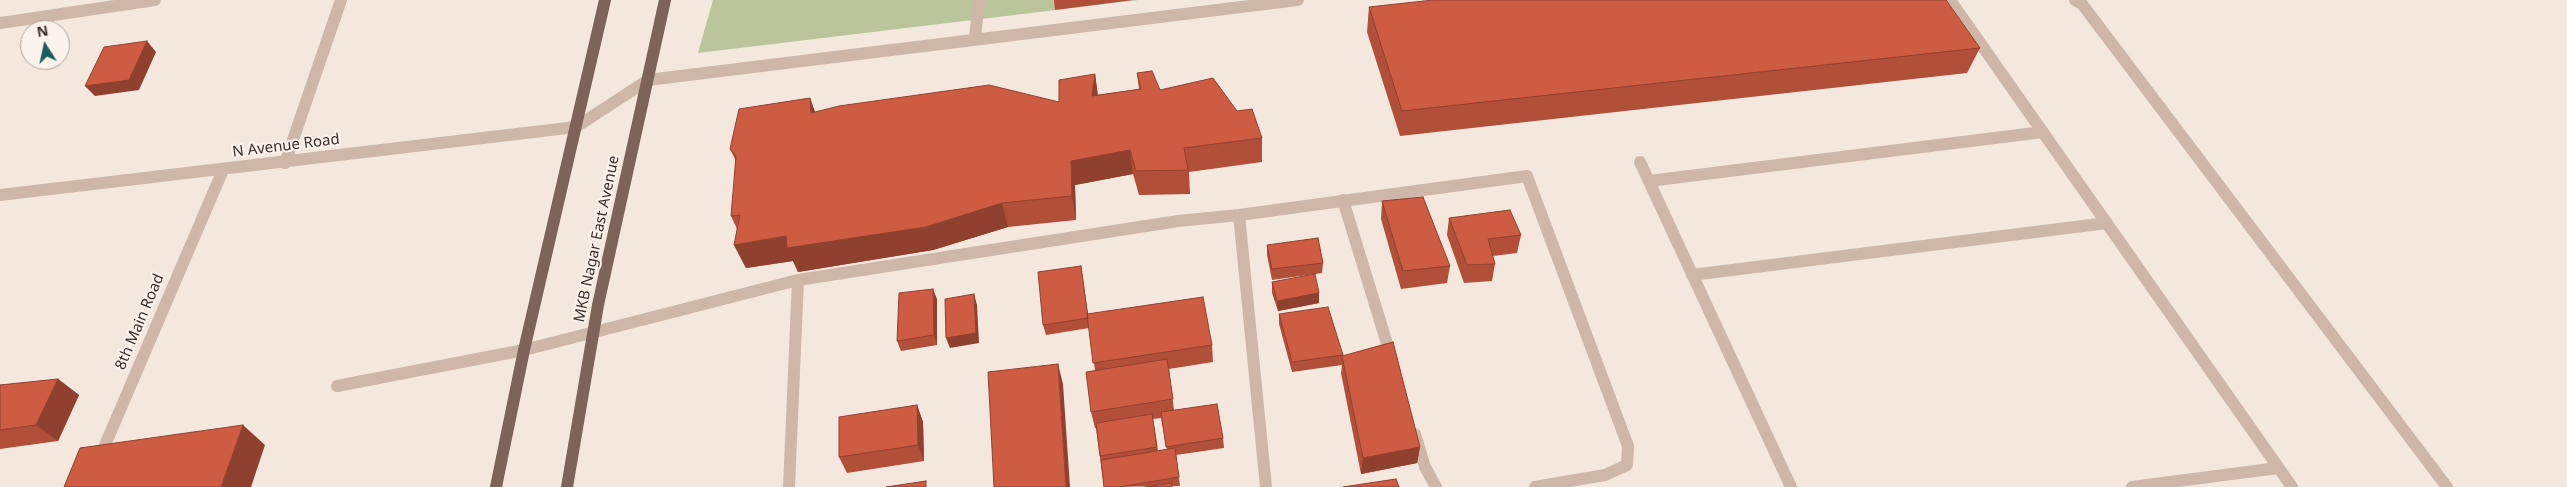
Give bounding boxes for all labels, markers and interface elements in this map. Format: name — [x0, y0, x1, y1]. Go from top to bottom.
north arrow — [20, 20, 70, 70]
text: N — [35, 20, 50, 41]
street label: N Avenue Road — [231, 130, 341, 162]
street label: MKB Nagar East Avenue — [571, 154, 623, 324]
street label: 8th Main Road — [112, 271, 168, 373]

